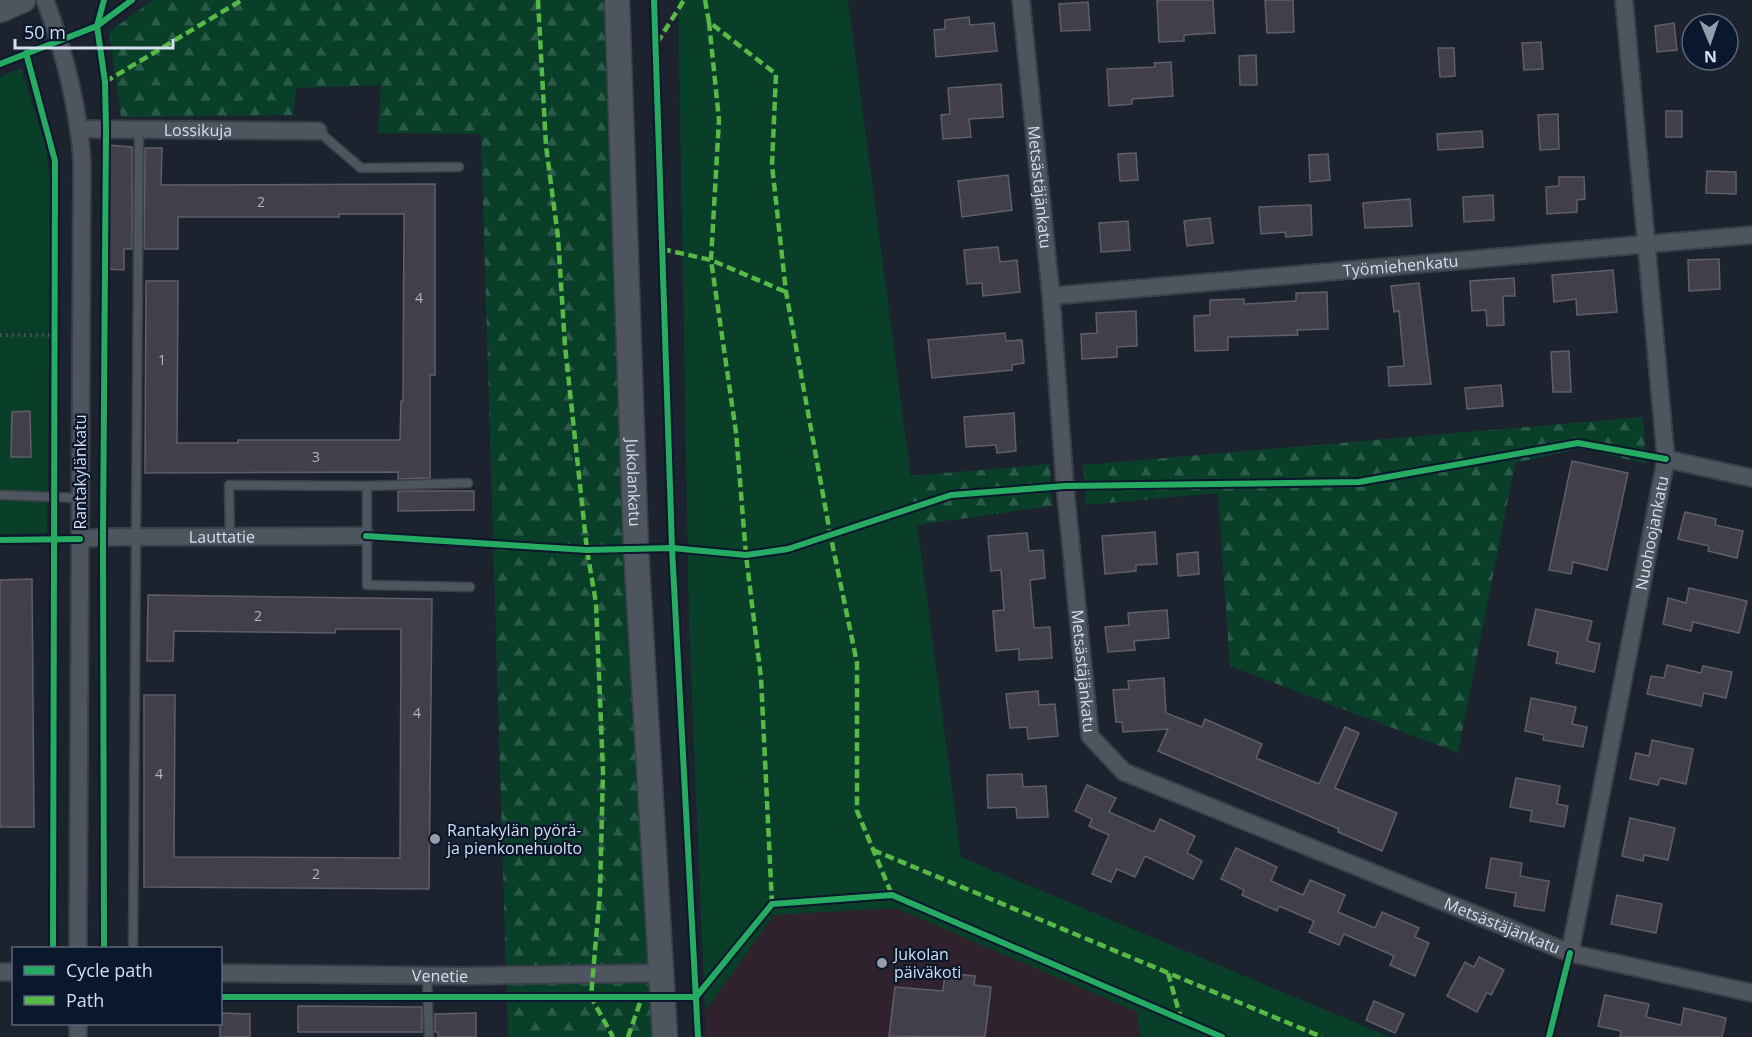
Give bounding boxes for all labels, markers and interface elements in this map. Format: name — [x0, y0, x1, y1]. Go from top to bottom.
scale bar — [15, 12, 172, 50]
north arrow — [1680, 12, 1740, 72]
text: 50 m — [24, 20, 66, 44]
text: N — [1704, 46, 1717, 68]
street label: Lossikuja — [164, 119, 232, 141]
street label: Metsästäjänkatu — [1023, 125, 1057, 250]
house number: 2 — [257, 192, 265, 211]
street label: Työmiehenkatu — [1342, 250, 1459, 282]
house number: 4 — [415, 288, 423, 307]
house number: 1 — [158, 350, 166, 369]
street label: Rantakylänkatu — [69, 414, 91, 530]
street label: Jukolankatu — [621, 437, 646, 527]
house number: 3 — [312, 447, 320, 466]
street label: Nuohoojankatu — [1630, 474, 1674, 592]
street label: Lauttatie — [189, 525, 255, 548]
house number: 2 — [254, 606, 262, 625]
street label: Metsästäjänkatu — [1066, 609, 1101, 734]
house number: 4 — [413, 703, 421, 722]
house number: 4 — [155, 764, 163, 783]
place label: Rantakylän pyörä- ja pienkonehuolto — [446, 819, 582, 859]
marker: Rantakylän pyörä- ja pienkonehuolto — [428, 832, 442, 846]
house number: 2 — [312, 864, 320, 883]
street label: Metsästäjänkatu — [1441, 892, 1564, 959]
place label: Jukolan päiväkoti — [892, 943, 961, 983]
legend — [12, 947, 222, 1025]
marker: Jukolan päiväkoti — [875, 956, 889, 970]
text: Cycle path — [66, 958, 153, 982]
street label: Venetie — [412, 964, 468, 987]
text: Path — [66, 988, 104, 1012]

